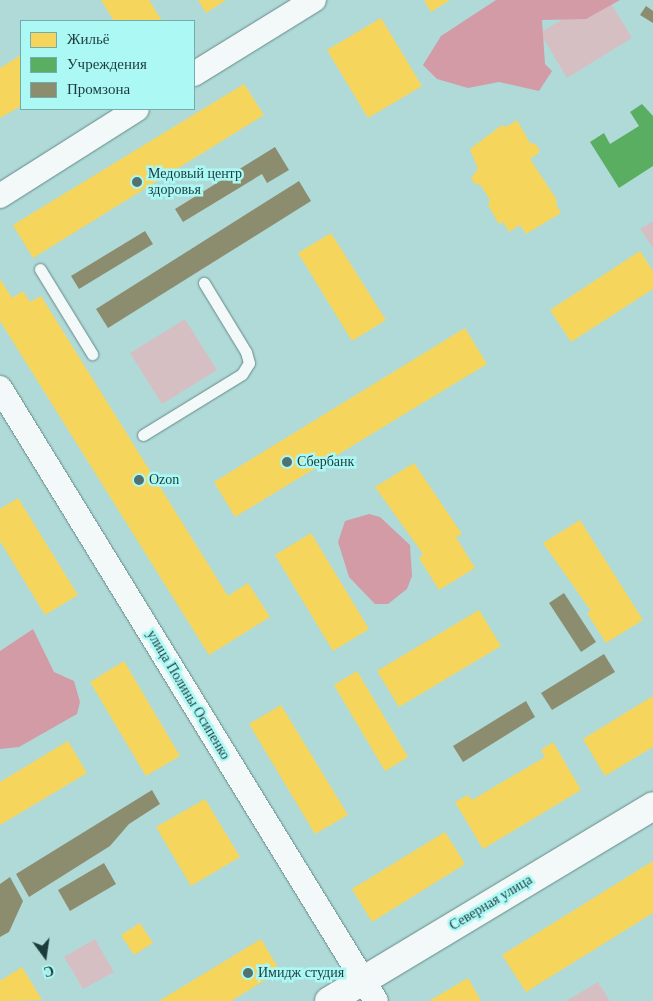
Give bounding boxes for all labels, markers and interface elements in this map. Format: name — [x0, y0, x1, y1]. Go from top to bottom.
legend — [20, 20, 195, 110]
text: Жильё — [67, 31, 109, 47]
text: Учреждения — [67, 56, 147, 72]
text: Промзона — [67, 81, 130, 97]
place label: Медовый центр здоровья — [148, 166, 242, 198]
marker: Медовый центр здоровья — [130, 175, 144, 189]
place label: Сбербанк — [297, 454, 354, 470]
marker: Сбербанк — [281, 456, 293, 468]
place label: Ozon — [149, 472, 179, 488]
marker: Ozon — [133, 474, 145, 486]
street label: улица Полины Осипенко — [143, 627, 233, 763]
street label: Северная улица — [447, 872, 535, 934]
north arrow — [20, 931, 70, 981]
text: С — [42, 963, 55, 980]
place label: Имидж студия — [258, 965, 344, 981]
marker: Имидж студия — [242, 967, 254, 979]

